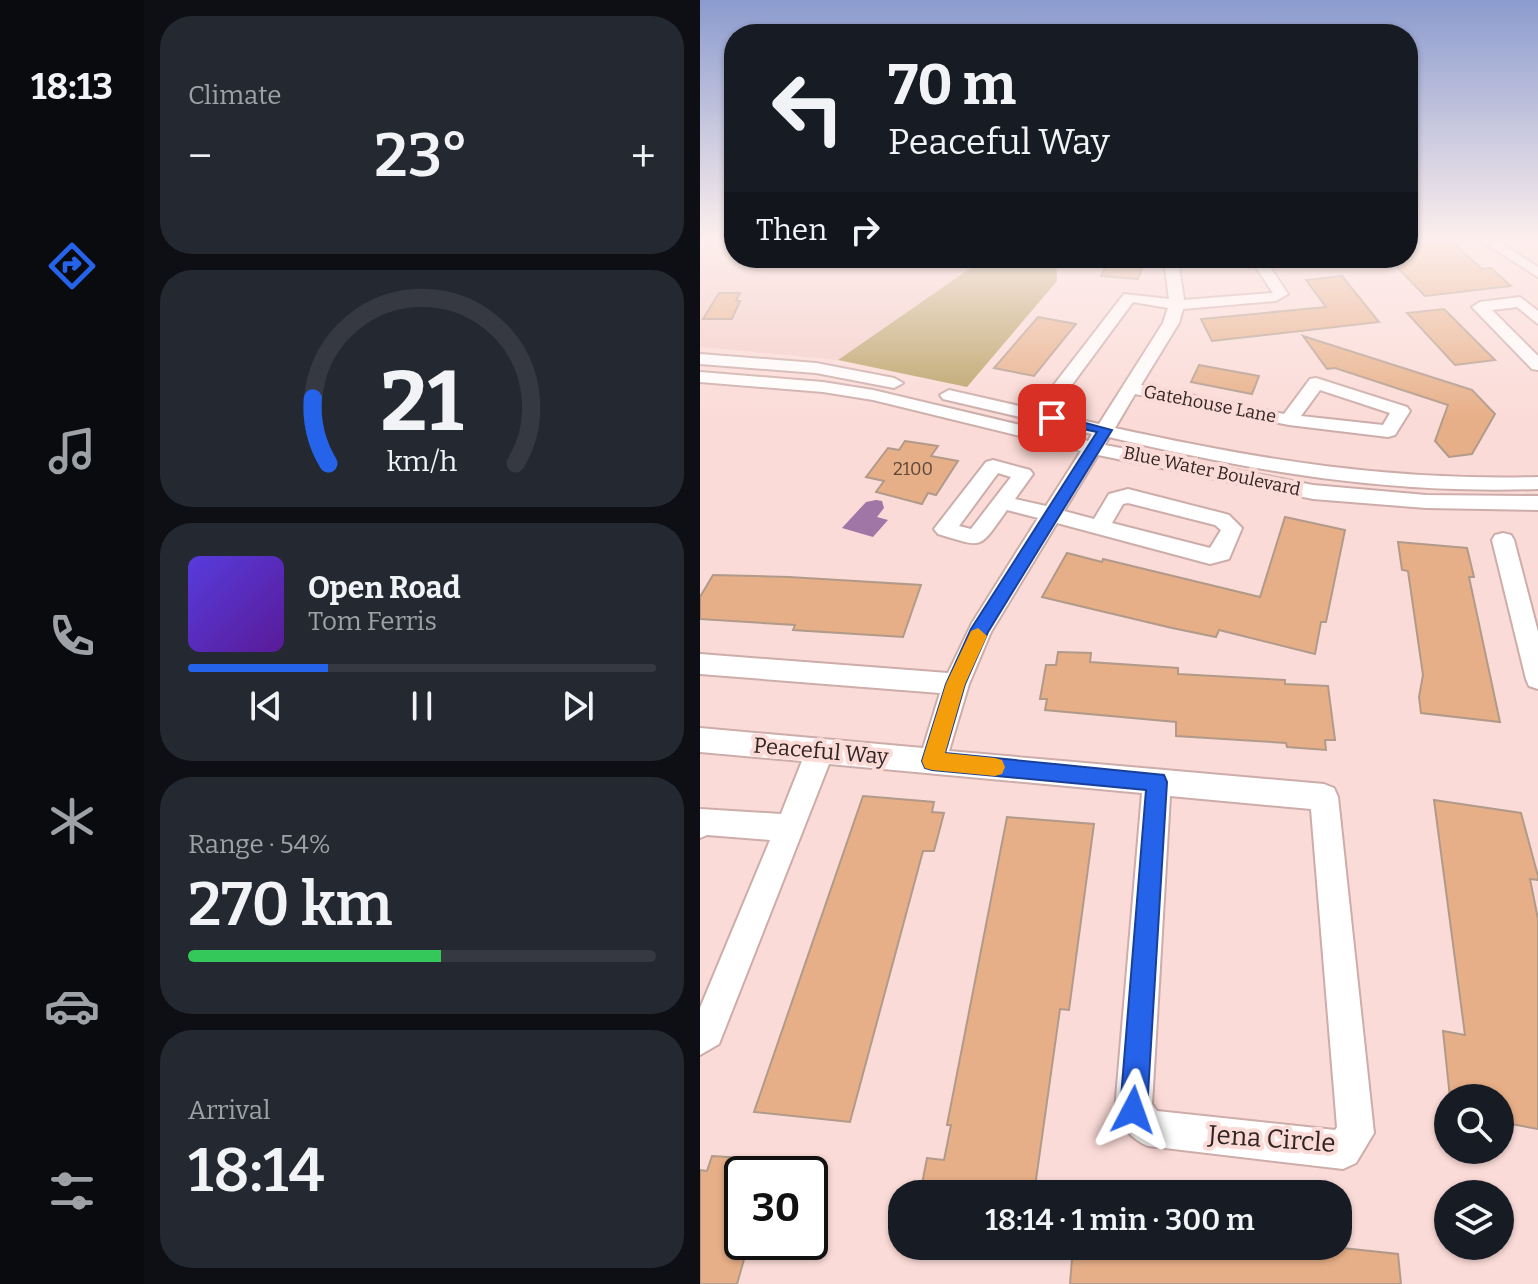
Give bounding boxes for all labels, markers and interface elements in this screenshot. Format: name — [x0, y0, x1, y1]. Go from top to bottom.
text: 70 m — [888, 52, 1016, 119]
icon: left — [756, 56, 860, 160]
text: 18:13 — [31, 65, 113, 109]
text: Climate — [188, 80, 282, 111]
text: 23° — [374, 120, 469, 192]
text: Peaceful Way — [888, 120, 1110, 164]
text: − — [188, 130, 212, 183]
text: + — [631, 130, 656, 183]
icon: right — [843, 208, 887, 252]
text: Then — [756, 212, 827, 248]
icon: directions — [44, 238, 100, 294]
text: 21 — [381, 352, 463, 452]
street label: Gatehouse Lane — [1142, 380, 1278, 428]
pin — [1018, 384, 1086, 452]
icon: arrive — [1030, 396, 1074, 440]
icon: music — [44, 423, 100, 479]
street label: Blue Water Boulevard — [1121, 441, 1303, 501]
text: km/h — [387, 445, 458, 480]
house number: 2100 — [893, 458, 933, 480]
text: Open Road — [308, 570, 461, 606]
text: Tom Ferris — [308, 606, 437, 637]
icon: phone — [44, 608, 100, 664]
icon: previous — [244, 684, 288, 728]
icon: pause — [400, 684, 444, 728]
icon: next — [556, 684, 600, 728]
street label: Peaceful Way — [752, 732, 890, 770]
icon: climate — [44, 793, 100, 849]
text: Range · 54% — [188, 829, 331, 860]
text: 270 km — [188, 869, 392, 941]
icon: car — [44, 978, 100, 1034]
position arrow — [1091, 1068, 1175, 1152]
map controls — [1434, 1084, 1514, 1260]
button: search — [1434, 1084, 1514, 1164]
text: Arrival — [188, 1095, 270, 1126]
street label: Jena Circle — [1206, 1119, 1337, 1159]
text: 18:14 — [188, 1135, 325, 1207]
speed limit sign: 30 — [724, 1156, 828, 1260]
icon: filters — [44, 1163, 100, 1219]
button: layers — [1434, 1180, 1514, 1260]
text: 18:14 · 1 min · 300 m — [985, 1202, 1255, 1238]

